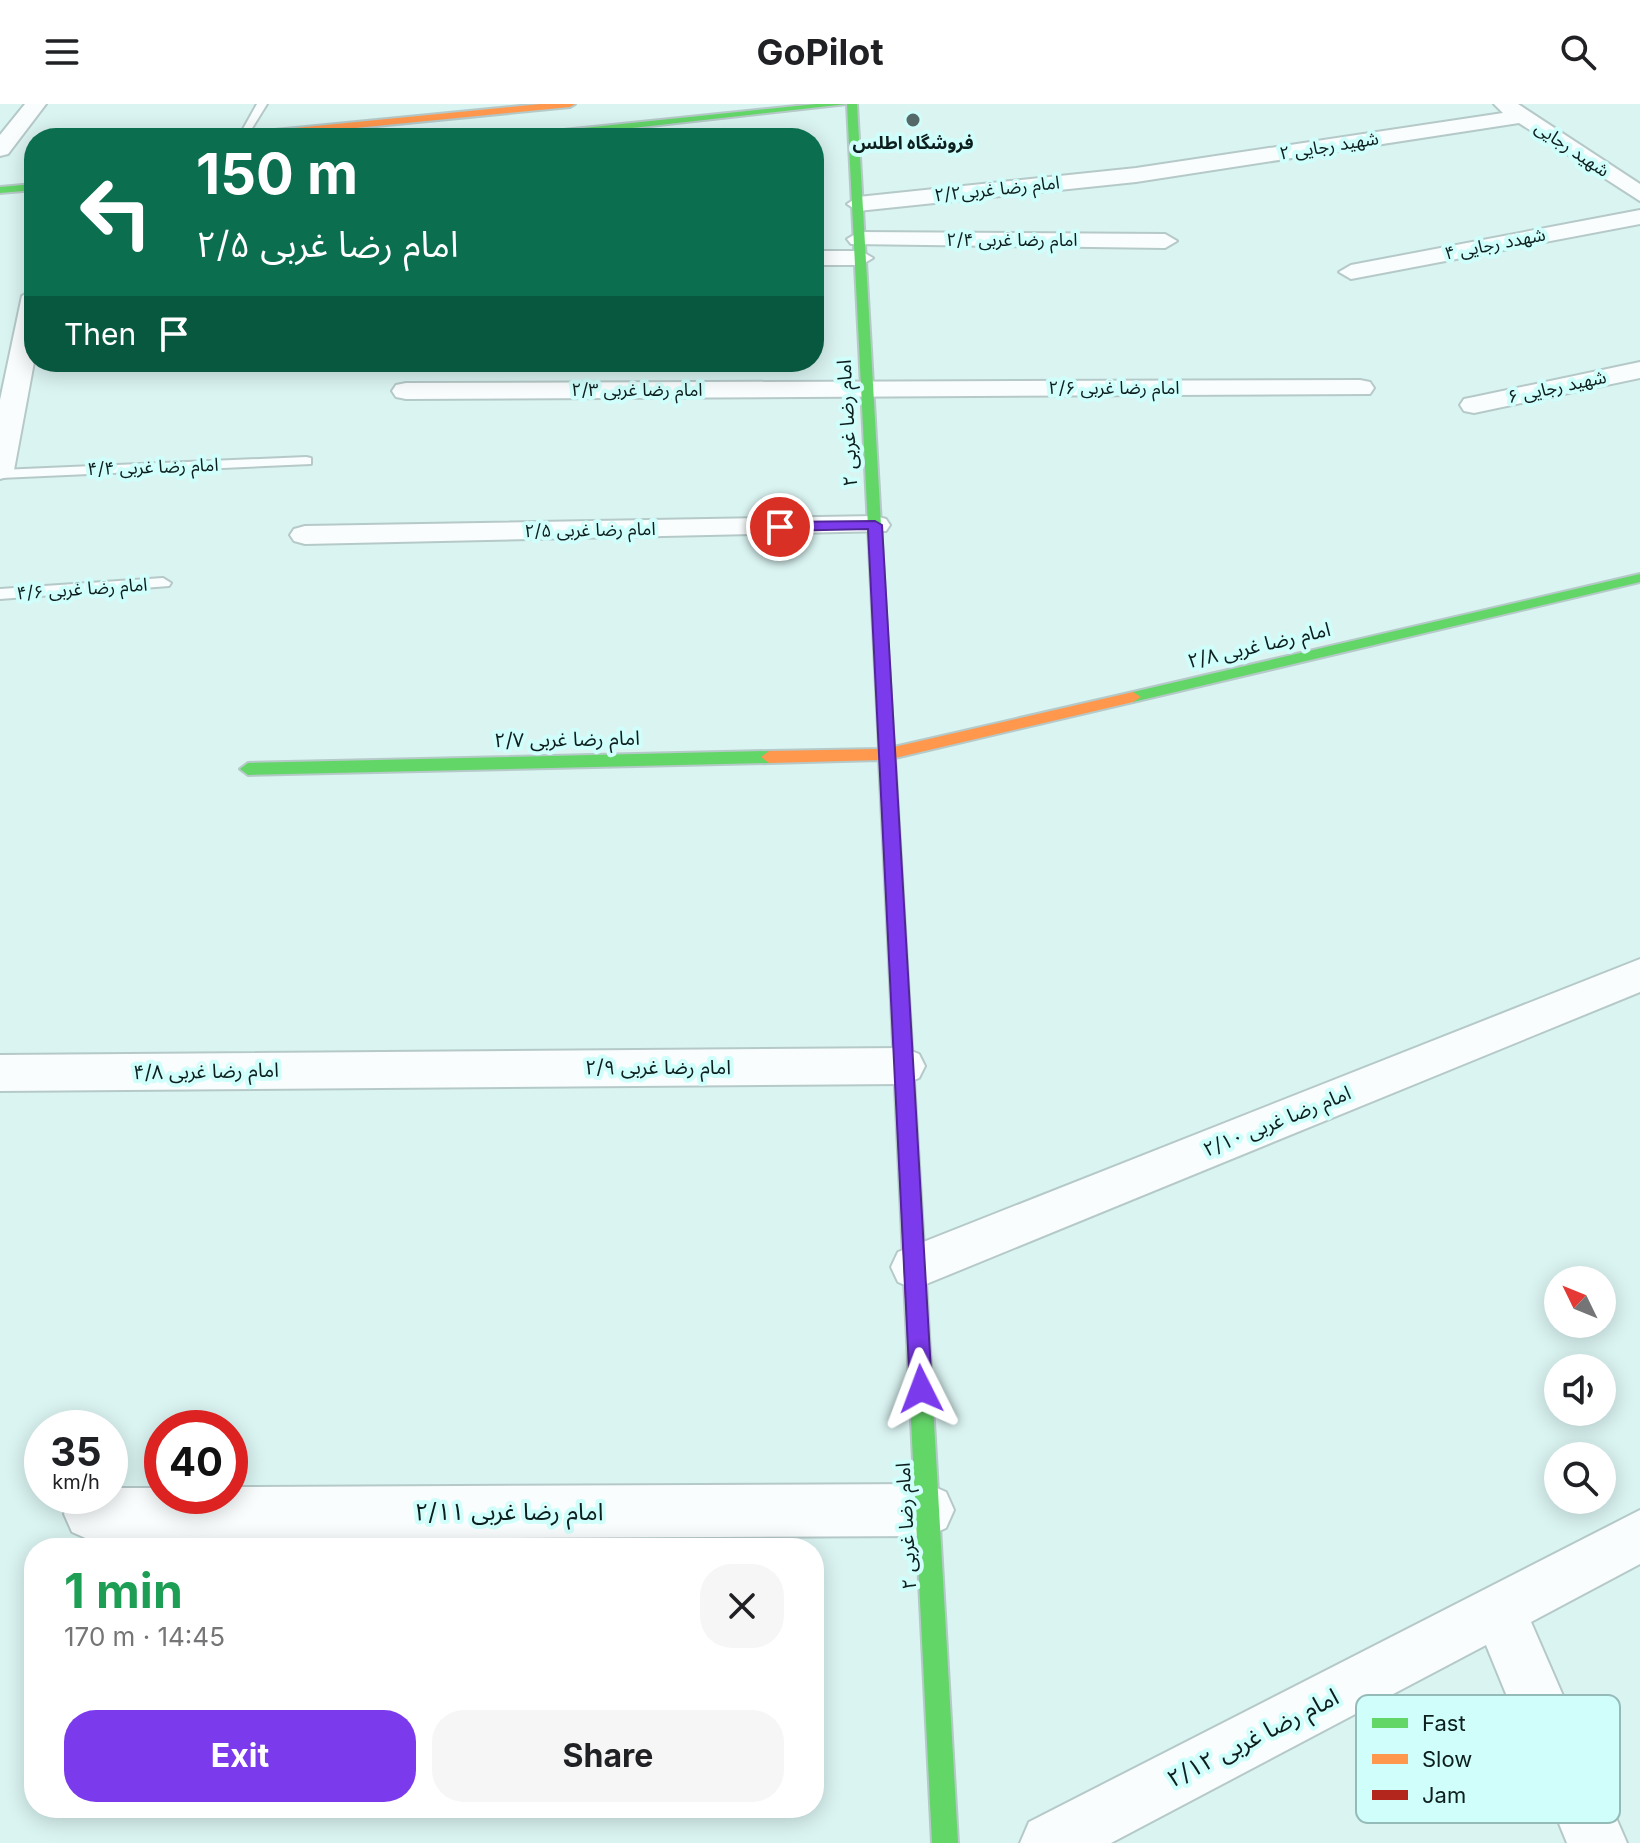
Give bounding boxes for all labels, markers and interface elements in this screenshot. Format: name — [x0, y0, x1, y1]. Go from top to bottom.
icon: menu — [40, 30, 84, 74]
text: GoPilot — [756, 30, 884, 74]
icon: search — [1556, 30, 1600, 74]
marker: فروشگاه اطلس — [904, 111, 922, 129]
street label: شهید رجایی — [1531, 116, 1613, 182]
street label: شهید رجایی ۲ — [1278, 127, 1380, 165]
place label: فروشگاه اطلس — [852, 132, 974, 154]
text: 150 m — [196, 140, 358, 208]
icon: left — [64, 160, 168, 264]
street label: امام رضا غربی۲/۲ — [933, 171, 1061, 210]
text: امام رضا غربی ۲/۵ — [196, 222, 459, 266]
street label: شهدد رجایی ۴ — [1443, 223, 1547, 265]
street label: امام رضا غربی ۲/۴ — [946, 229, 1078, 254]
icon: arrive — [152, 312, 196, 356]
text: Then — [64, 316, 136, 352]
street label: امام رضا غربی ۲ — [832, 359, 865, 487]
street label: شهید رجایی ۶ — [1506, 366, 1608, 408]
street label: امام رضا غربی ۲/۶ — [1048, 377, 1180, 402]
street label: امام رضا غربی ۲/۳ — [571, 379, 703, 404]
street label: امام رضا غربی ۴/۴ — [87, 454, 219, 483]
pin — [746, 493, 814, 561]
icon: arrive — [758, 505, 802, 549]
street label: امام رضا غربی ۲/۵ — [524, 518, 656, 545]
street label: امام رضا غربی ۴/۶ — [16, 573, 148, 608]
street label: امام رضا غربی ۲/۸ — [1185, 617, 1333, 676]
street label: امام رضا غربی ۲/۷ — [494, 726, 640, 755]
street label: امام رضا غربی ۲/۹ — [585, 1055, 731, 1082]
street label: امام رضا غربی ۴/۸ — [133, 1058, 279, 1087]
street label: امام رضا غربی ۲/۱۰ — [1200, 1080, 1356, 1164]
north arrow — [1544, 1266, 1616, 1338]
map controls — [1544, 1266, 1616, 1514]
position arrow — [879, 1347, 963, 1431]
button: sound — [1544, 1354, 1616, 1426]
speed limit sign: 40 — [144, 1410, 248, 1514]
text: 35 — [50, 1427, 102, 1476]
button: search — [1544, 1442, 1616, 1514]
street label: امام رضا غربی ۲ — [891, 1462, 924, 1590]
text: km/h — [52, 1470, 100, 1494]
street label: امام رضا غربی ۲/۱۱ — [415, 1497, 603, 1530]
text: 1 min — [64, 1561, 183, 1620]
button: close — [700, 1564, 784, 1648]
text: 170 m · 14:45 — [64, 1621, 225, 1652]
street label: امام رضا غربی ۲/۱۲ — [1162, 1682, 1345, 1797]
legend — [1356, 1695, 1620, 1823]
button: Exit — [64, 1710, 416, 1802]
button: Share — [432, 1710, 784, 1802]
text: Fast — [1422, 1710, 1466, 1736]
text: Slow — [1422, 1746, 1472, 1772]
text: Jam — [1422, 1782, 1466, 1808]

